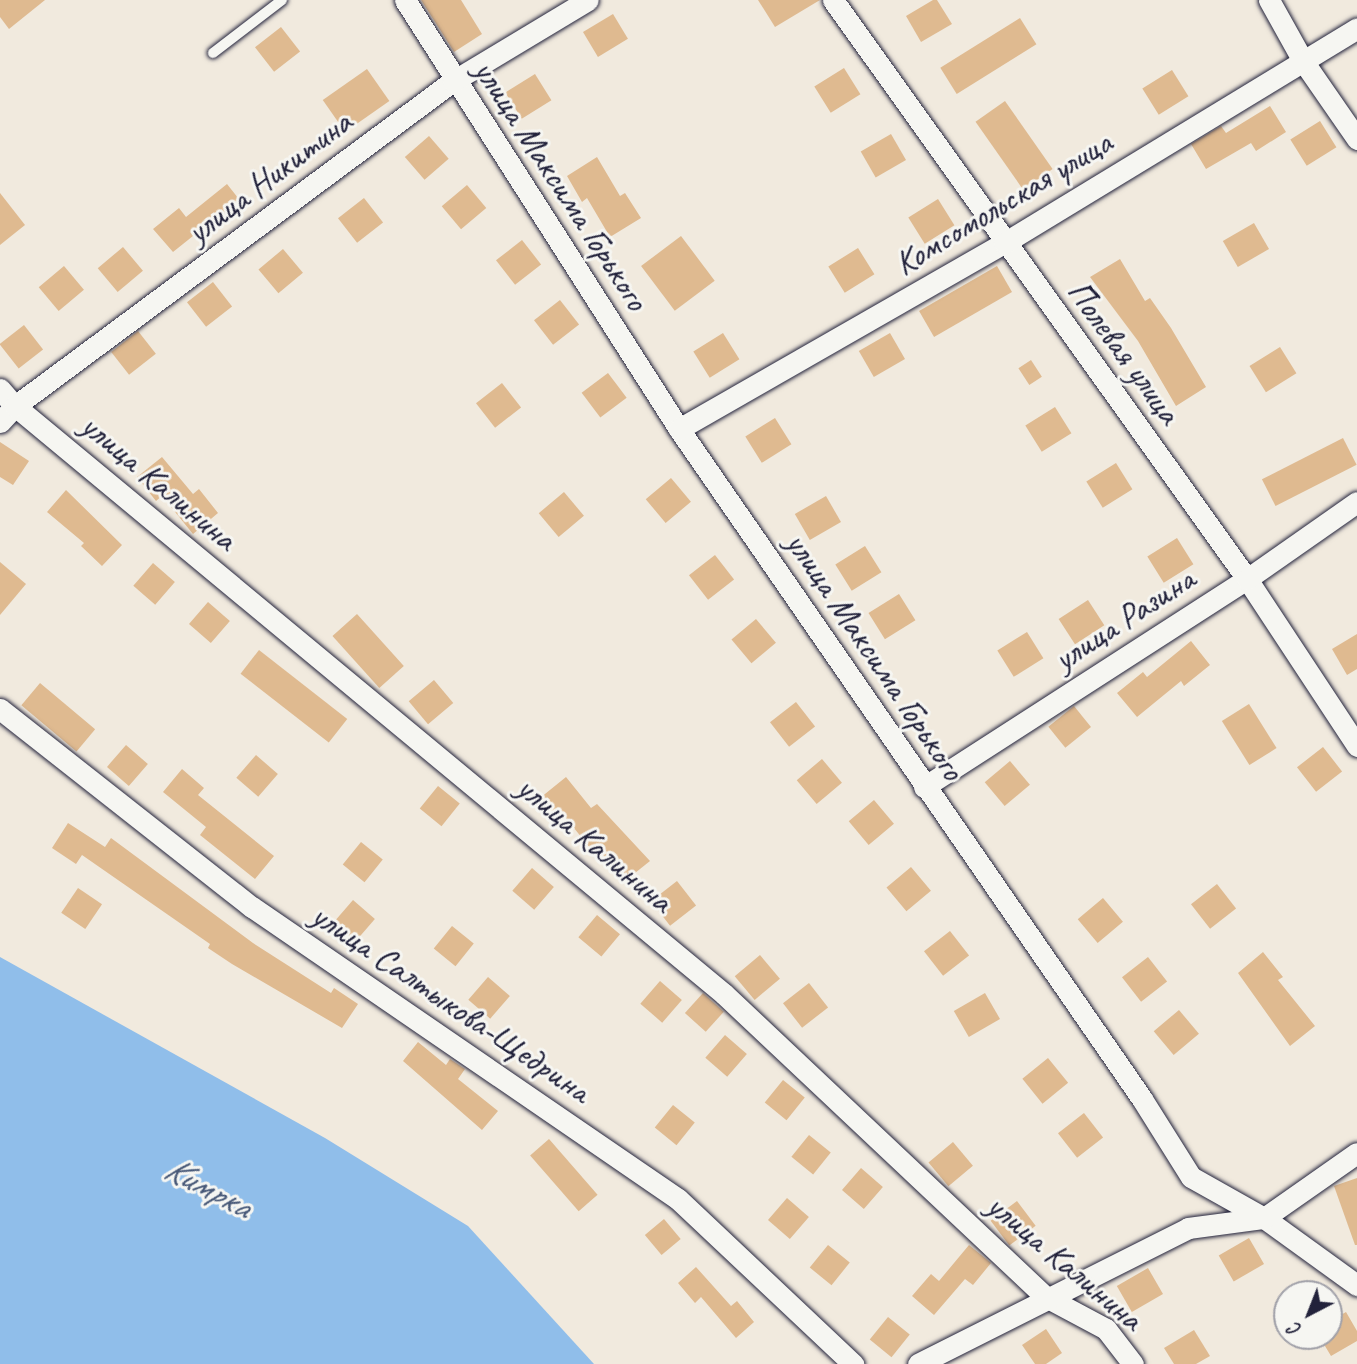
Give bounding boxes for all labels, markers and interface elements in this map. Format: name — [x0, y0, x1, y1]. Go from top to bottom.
street label: улица Максима Горького — [465, 53, 657, 317]
street label: улица Никитина — [176, 100, 362, 254]
street label: Комсомольская улица — [885, 120, 1121, 286]
street label: Полевая улица — [1057, 271, 1191, 433]
street label: улица Калинина — [72, 404, 246, 560]
street label: улица Максима Горького — [777, 525, 973, 787]
street label: улица Разина — [1046, 558, 1202, 680]
street label: улица Калинина — [508, 766, 682, 922]
street label: улица Салтыкова-Щедрина — [302, 893, 600, 1113]
water label: Кимрка — [157, 1146, 259, 1228]
street label: улица Калинина — [978, 1184, 1152, 1340]
north arrow — [1273, 1280, 1343, 1350]
text: С — [1284, 1317, 1307, 1341]

